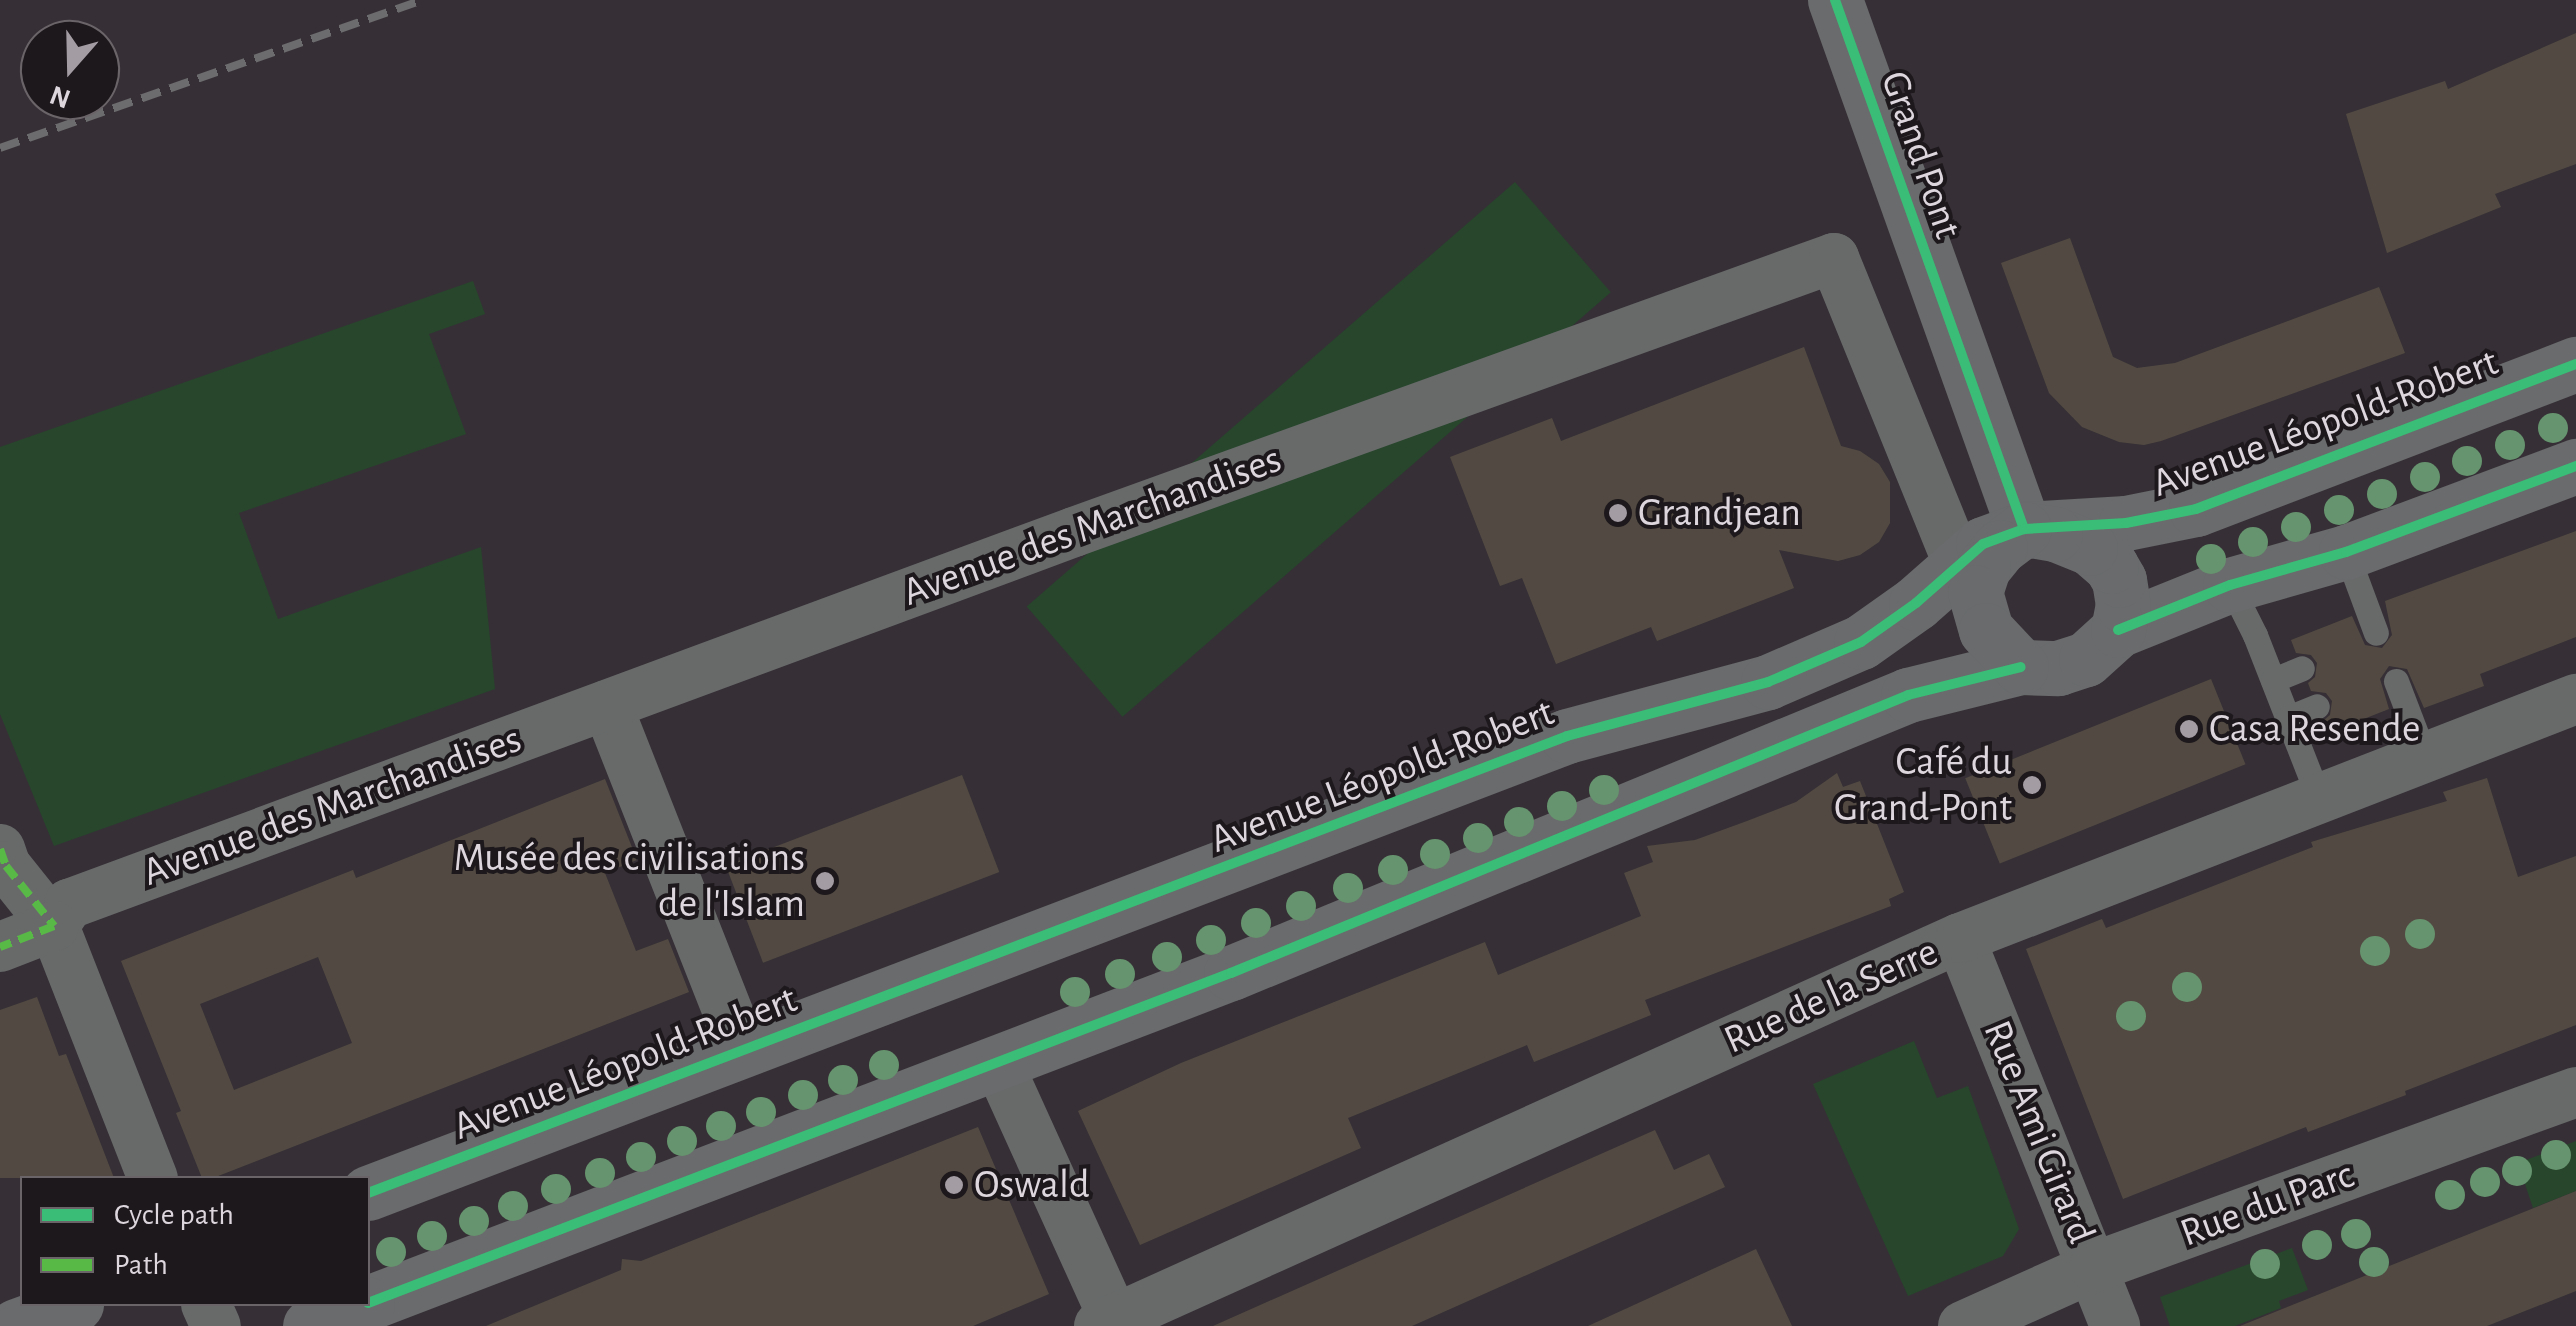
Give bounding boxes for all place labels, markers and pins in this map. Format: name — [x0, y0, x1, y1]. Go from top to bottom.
place label: Grandjean — [1638, 489, 1801, 537]
marker: Grandjean — [1607, 502, 1629, 524]
place label: Casa Resende — [2209, 705, 2420, 753]
marker: Casa Resende — [2178, 718, 2200, 740]
place label: Café du Grand-Pont — [1834, 738, 2012, 832]
marker: Café du Grand-Pont — [2021, 774, 2043, 796]
place label: Musée des civilisations de l'Islam — [453, 834, 805, 928]
marker: Musée des civilisations de l'Islam — [814, 870, 836, 892]
place label: Oswald — [974, 1161, 1090, 1209]
marker: Oswald — [943, 1174, 965, 1196]

